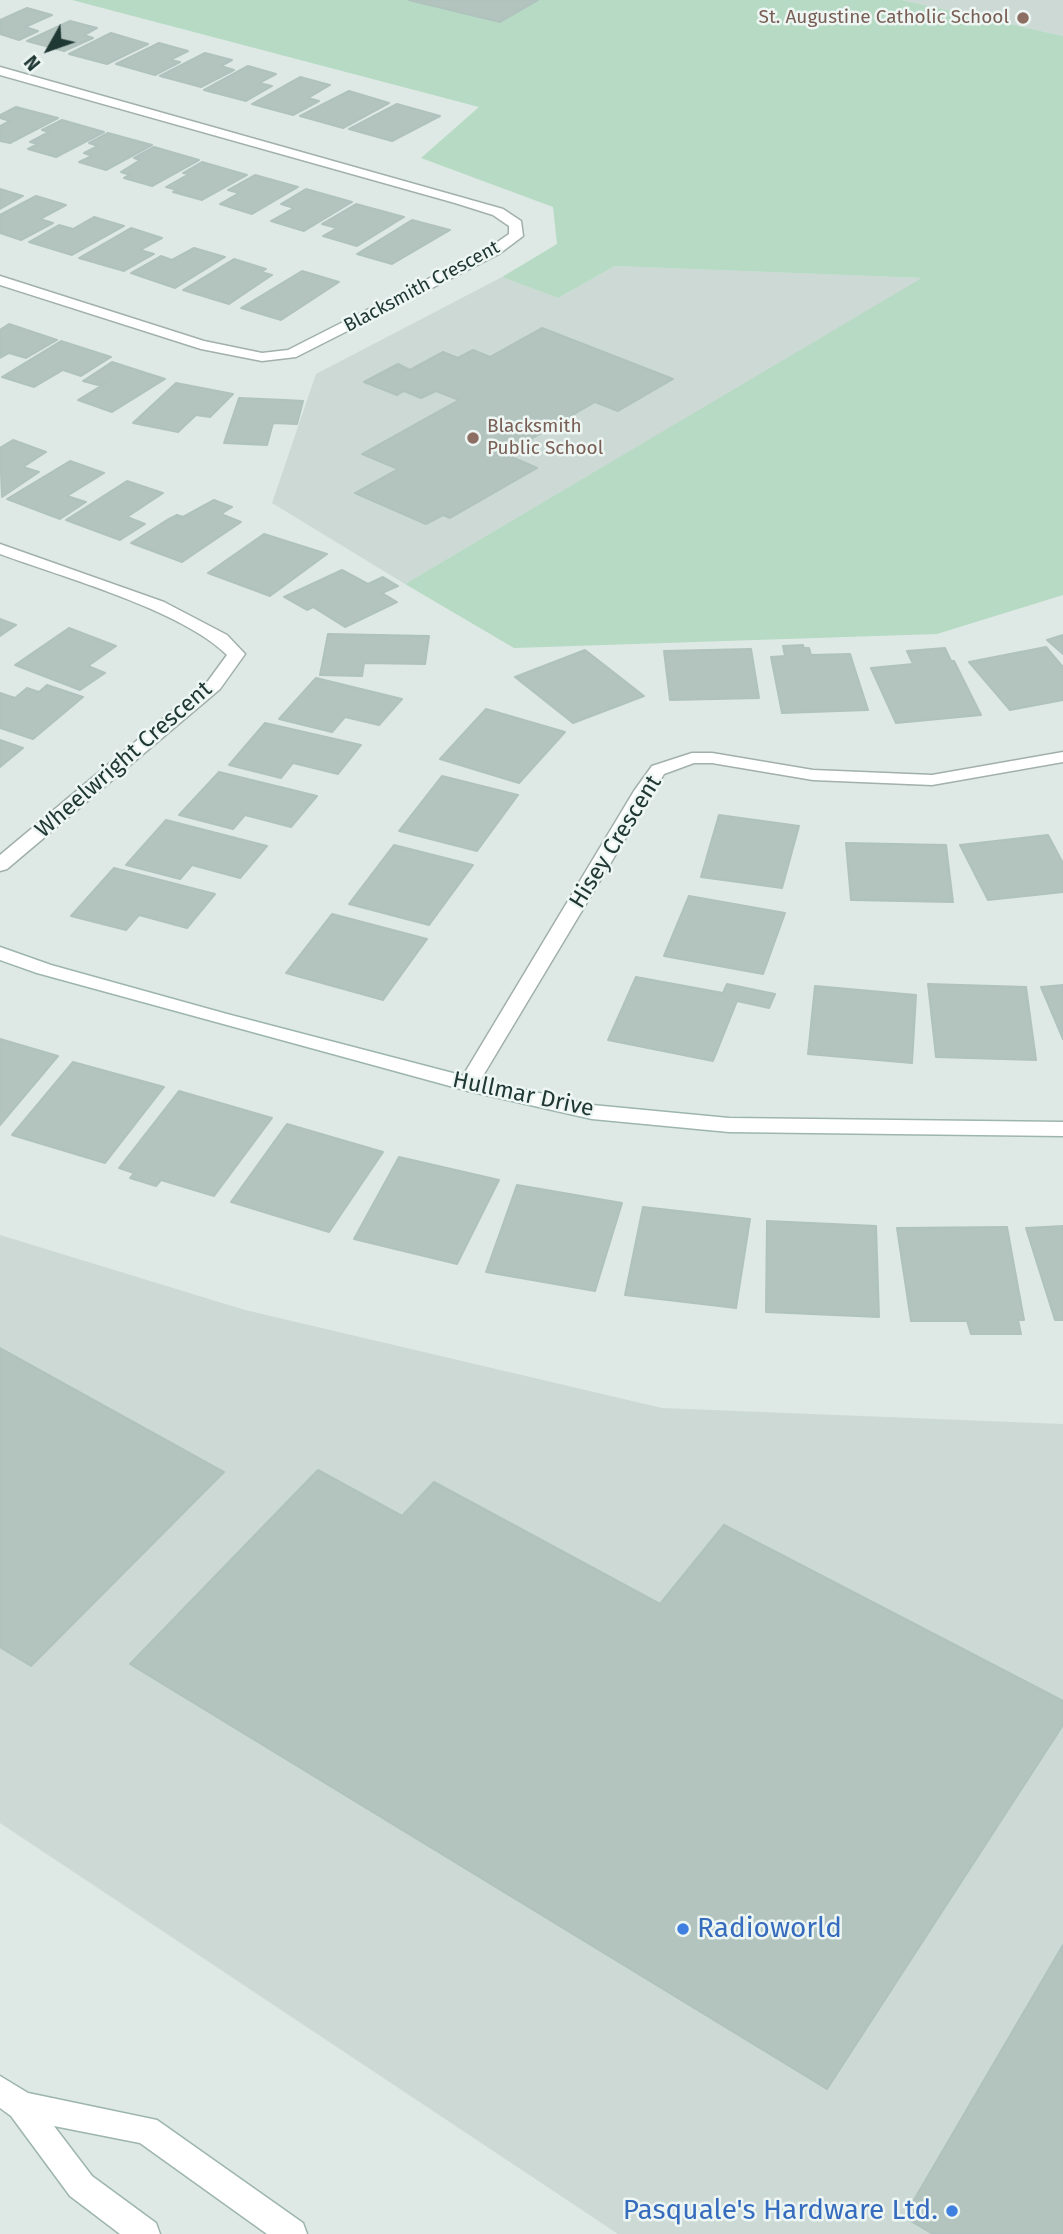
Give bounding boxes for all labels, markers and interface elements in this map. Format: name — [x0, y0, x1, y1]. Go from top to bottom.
place label: St. Augustine Catholic School — [759, 7, 1009, 29]
marker: St. Augustine Catholic School — [1015, 10, 1031, 26]
north arrow — [14, 14, 84, 84]
text: N — [20, 51, 45, 75]
street label: Blacksmith Crescent — [340, 236, 504, 338]
place label: Blacksmith Public School — [487, 416, 603, 460]
marker: Blacksmith Public School — [465, 430, 481, 446]
street label: Wheelwright Crescent — [30, 676, 218, 844]
street label: Hisey Crescent — [564, 770, 668, 914]
street label: Hullmar Drive — [450, 1067, 596, 1123]
place label: Radioworld — [697, 1912, 842, 1946]
marker: Radioworld — [675, 1921, 691, 1937]
place label: Pasquale's Hardware Ltd. — [623, 2194, 938, 2228]
marker: Pasquale's Hardware Ltd. — [944, 2203, 960, 2219]

